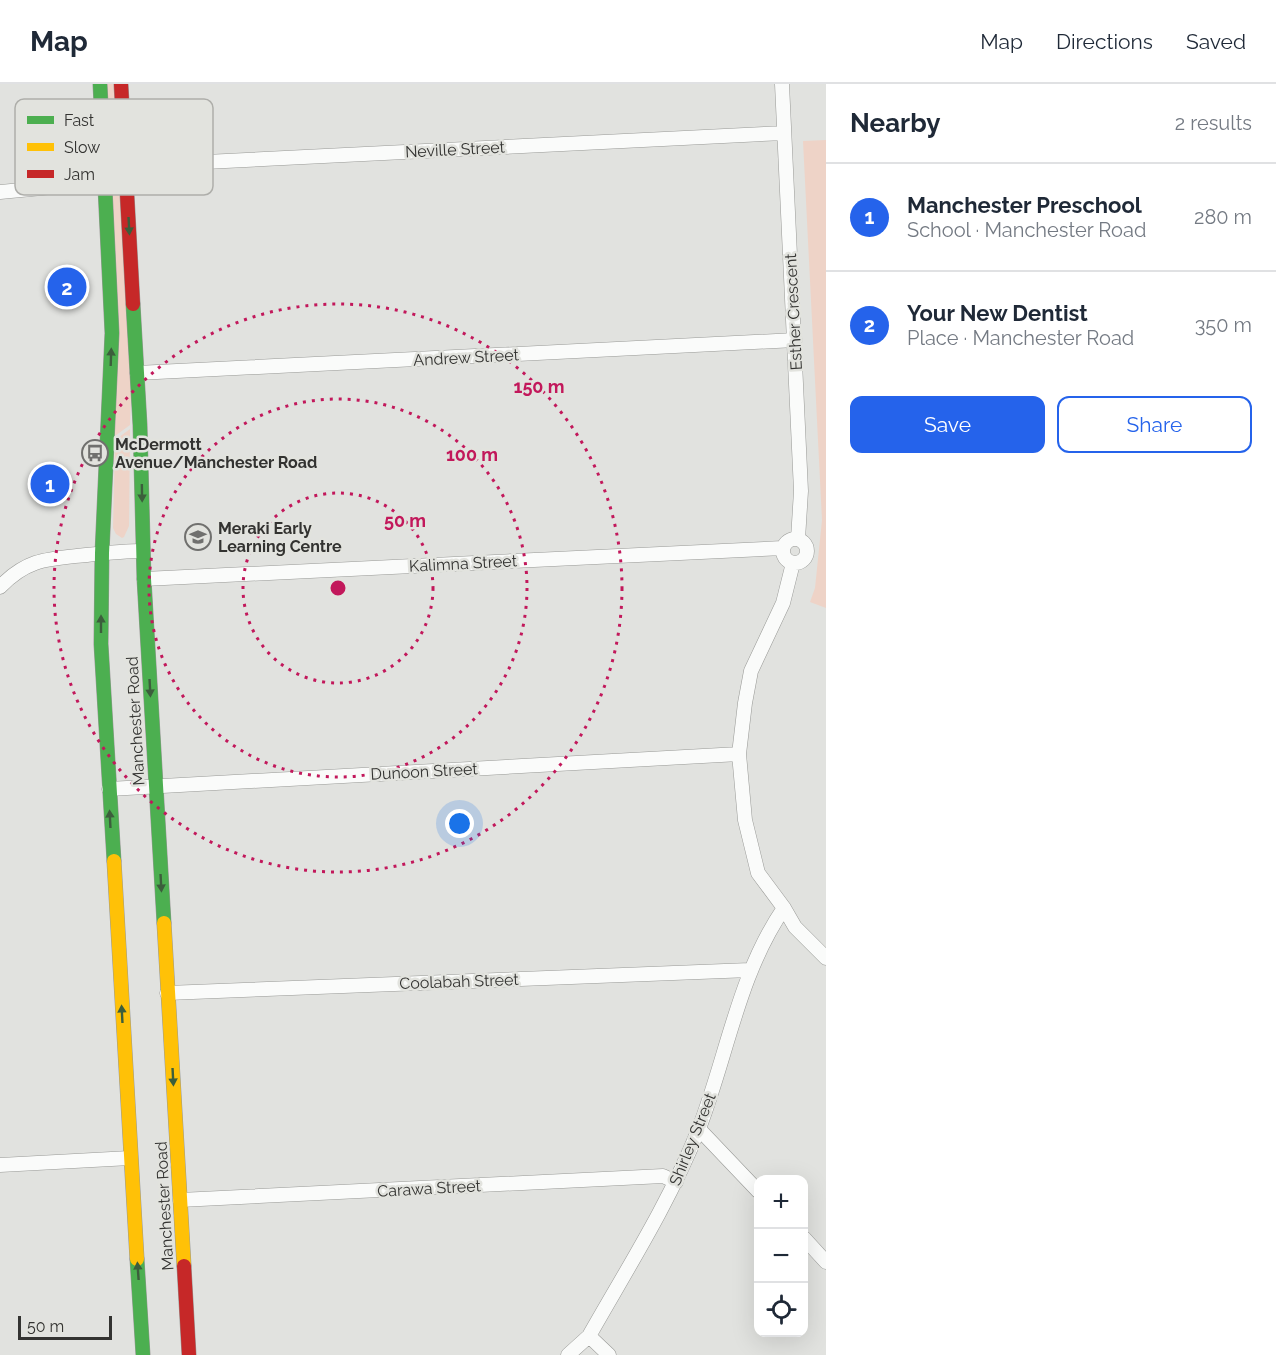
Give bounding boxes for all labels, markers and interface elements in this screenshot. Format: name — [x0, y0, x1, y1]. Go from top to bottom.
text: Map — [30, 25, 88, 58]
text: Map — [980, 29, 1023, 54]
text: Directions — [1056, 29, 1153, 54]
text: Saved — [1186, 29, 1246, 54]
legend — [15, 99, 213, 195]
text: Nearby — [850, 108, 940, 138]
text: Fast — [64, 111, 95, 130]
text: 2 results — [1175, 111, 1252, 135]
street label: Neville Street — [405, 137, 506, 162]
text: Slow — [64, 138, 100, 157]
text: Jam — [64, 165, 95, 184]
text: Manchester Preschool — [907, 192, 1142, 218]
text: 1 — [865, 205, 874, 229]
text: 280 m — [1194, 205, 1252, 229]
one-way arrow — [124, 217, 133, 236]
text: School · Manchester Road — [907, 218, 1146, 242]
street label: Esther Crescent — [781, 252, 806, 371]
pin: 2 — [48, 264, 86, 310]
text: Your New Dentist — [907, 300, 1088, 326]
text: 2 — [864, 313, 875, 337]
text: 350 m — [1195, 313, 1252, 337]
text: Place · Manchester Road — [907, 326, 1134, 350]
street label: Andrew Street — [413, 345, 520, 370]
one-way arrow — [106, 348, 115, 367]
text: 150 m — [514, 376, 565, 397]
button: Save — [850, 396, 1045, 453]
button: Share — [1057, 396, 1252, 453]
place label: McDermott Avenue/Manchester Road — [115, 435, 317, 472]
bus stop icon: McDermott Avenue/Manchester Road — [80, 438, 110, 468]
text: 100 m — [446, 444, 498, 465]
pin: 1 — [31, 462, 70, 506]
one-way arrow — [137, 484, 147, 503]
text: 50 m — [384, 510, 426, 531]
place label: Meraki Early Learning Centre — [218, 519, 342, 556]
school or university icon: Meraki Early Learning Centre — [183, 522, 213, 552]
street label: Kalimna Street — [409, 551, 518, 576]
centre of rings — [328, 578, 348, 598]
one-way arrow — [96, 615, 106, 634]
street label: Manchester Road — [123, 656, 148, 786]
one-way arrow — [145, 679, 154, 698]
street label: Dunoon Street — [370, 759, 479, 784]
your location — [445, 809, 474, 838]
one-way arrow — [106, 810, 115, 829]
one-way arrow — [156, 873, 166, 892]
street label: Coolabah Street — [399, 970, 520, 993]
one-way arrow — [117, 1004, 126, 1023]
one-way arrow — [168, 1068, 177, 1087]
street label: Shirley Street — [665, 1089, 720, 1188]
street label: Manchester Road — [152, 1141, 177, 1271]
map controls — [754, 1175, 808, 1337]
button: + — [754, 1175, 808, 1229]
street label: Carawa Street — [377, 1176, 482, 1201]
button: − — [754, 1229, 808, 1283]
one-way arrow — [133, 1262, 142, 1281]
button: locate — [754, 1283, 808, 1337]
scale bar — [18, 1313, 112, 1340]
text: 50 m — [27, 1317, 64, 1336]

